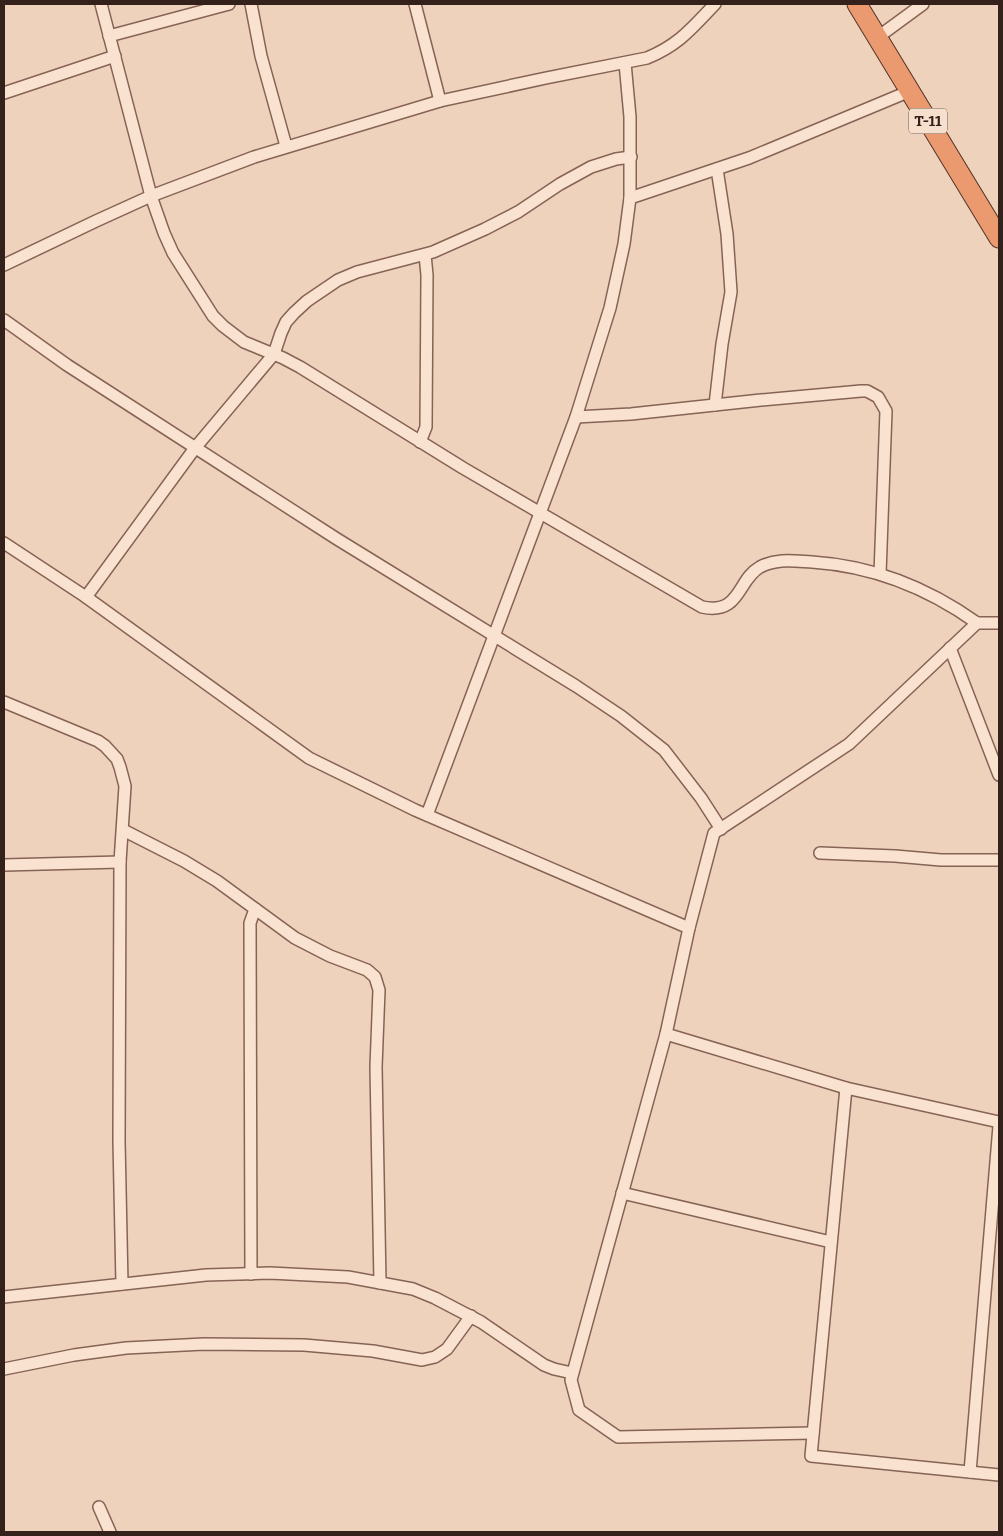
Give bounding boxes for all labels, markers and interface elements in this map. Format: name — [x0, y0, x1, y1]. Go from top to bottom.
road number: T-11 — [909, 108, 947, 134]

